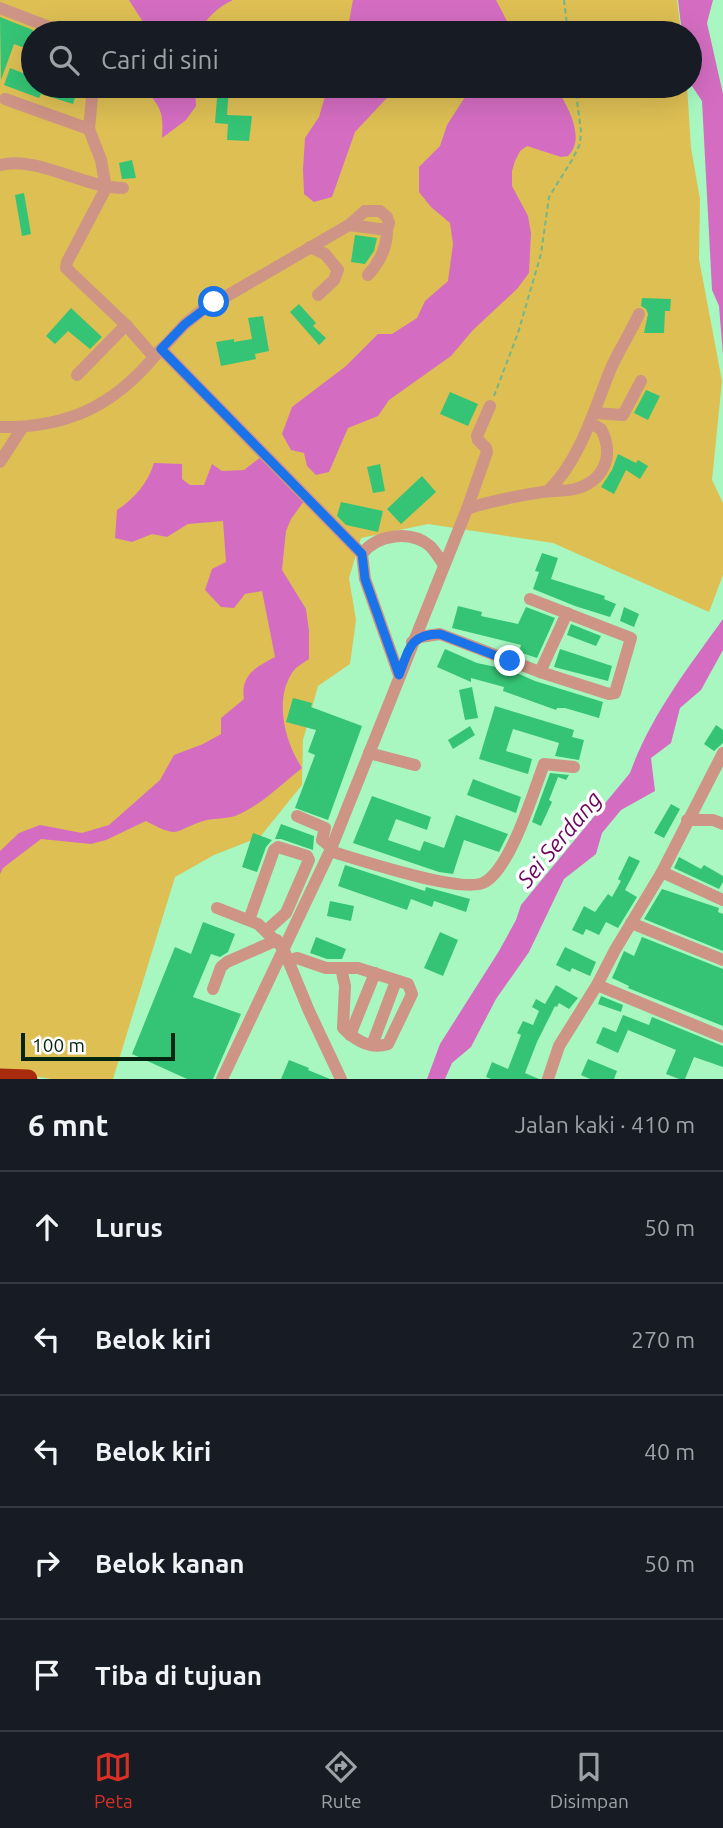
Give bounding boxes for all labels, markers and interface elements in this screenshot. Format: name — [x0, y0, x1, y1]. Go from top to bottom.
search box — [21, 21, 702, 98]
icon: search — [45, 41, 83, 79]
text: Cari di sini — [101, 45, 219, 74]
route start — [198, 286, 229, 317]
route end — [494, 645, 525, 676]
water label: Sei Serdang — [511, 786, 606, 893]
scale bar — [21, 1030, 175, 1062]
text: 100 m — [32, 1034, 85, 1056]
text: 6 mnt — [28, 1108, 108, 1142]
text: Jalan kaki · 410 m — [515, 1112, 695, 1137]
icon: ahead — [28, 1208, 66, 1246]
text: Lurus — [95, 1213, 163, 1242]
text: 50 m — [644, 1215, 695, 1240]
icon: left — [28, 1320, 66, 1358]
text: Belok kiri — [95, 1325, 211, 1354]
text: 270 m — [631, 1327, 695, 1352]
icon: left — [28, 1432, 66, 1470]
text: Belok kiri — [95, 1437, 211, 1466]
text: 40 m — [644, 1439, 695, 1464]
icon: right — [28, 1544, 66, 1582]
text: Belok kanan — [95, 1549, 245, 1578]
text: 50 m — [644, 1551, 695, 1576]
icon: arrive — [28, 1656, 66, 1694]
text: Tiba di tujuan — [95, 1661, 262, 1690]
tab: Peta — [94, 1748, 133, 1812]
tab: Rute — [321, 1748, 362, 1812]
tab: Disimpan — [550, 1748, 629, 1812]

